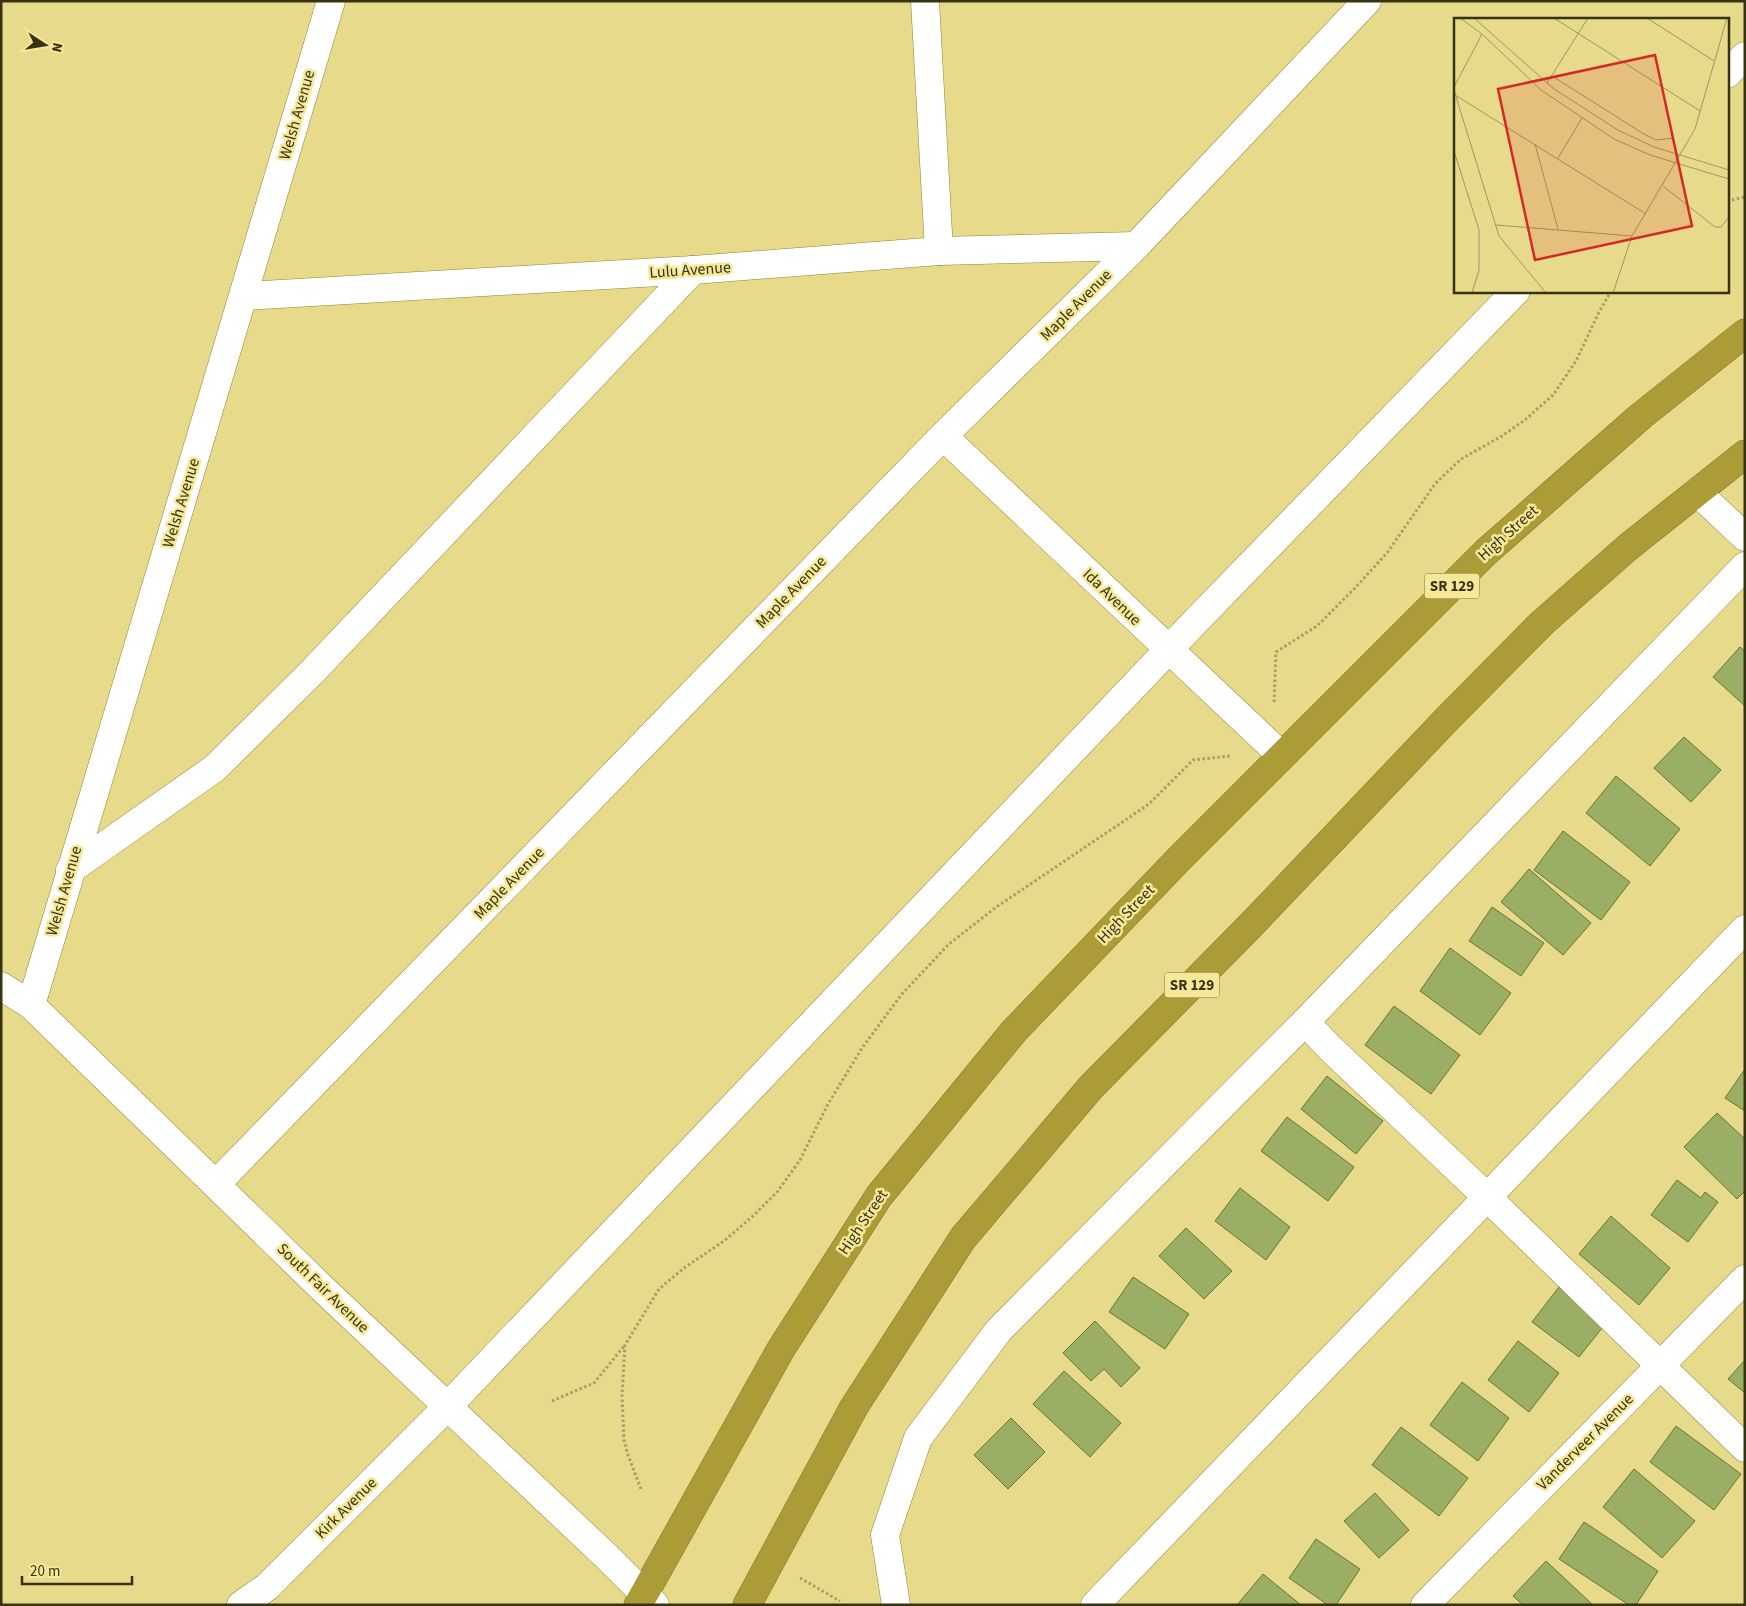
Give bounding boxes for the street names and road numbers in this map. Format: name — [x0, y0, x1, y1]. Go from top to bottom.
street label: Welsh Avenue — [274, 67, 320, 162]
street label: Lulu Avenue — [649, 256, 732, 284]
street label: Maple Avenue — [1035, 264, 1117, 346]
street label: Welsh Avenue — [157, 455, 205, 550]
street label: High Street — [1473, 500, 1543, 566]
street label: Maple Avenue — [751, 551, 831, 633]
street label: Ida Avenue — [1078, 563, 1146, 631]
road number: SR 129 — [1424, 574, 1480, 598]
street label: Maple Avenue — [469, 842, 549, 924]
street label: Welsh Avenue — [41, 843, 87, 938]
street label: High Street — [1092, 879, 1160, 948]
road number: SR 129 — [1164, 972, 1220, 998]
street label: High Street — [833, 1185, 893, 1259]
street label: South Fair Avenue — [272, 1238, 374, 1338]
street label: Vanderveer Avenue — [1532, 1389, 1638, 1495]
street label: Kirk Avenue — [310, 1472, 382, 1544]

